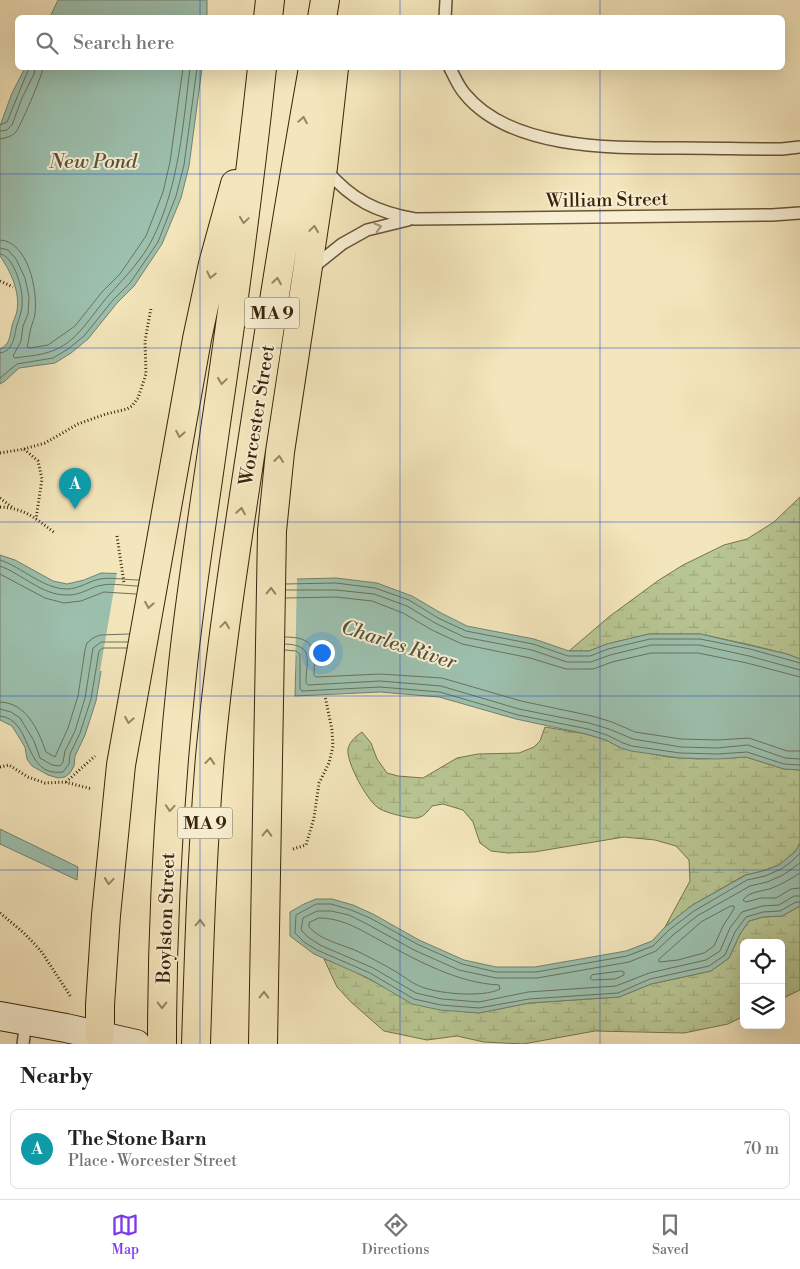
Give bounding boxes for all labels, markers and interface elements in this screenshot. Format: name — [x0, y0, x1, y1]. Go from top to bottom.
search box — [15, 15, 785, 70]
icon: search — [33, 29, 61, 57]
text: Search here — [73, 31, 174, 55]
one-way arrow — [298, 116, 308, 125]
water label: New Pond — [48, 150, 138, 175]
street label: William Street — [545, 187, 669, 213]
one-way arrow — [240, 216, 250, 225]
one-way arrow — [374, 222, 382, 232]
one-way arrow — [309, 225, 319, 234]
one-way arrow — [206, 270, 217, 279]
one-way arrow — [272, 277, 282, 285]
road number: MA 9 — [244, 298, 300, 328]
street label: Worcester Street — [234, 343, 280, 488]
one-way arrow — [218, 377, 228, 386]
one-way arrow — [175, 430, 185, 438]
one-way arrow — [273, 455, 284, 463]
pin: A — [59, 468, 91, 509]
one-way arrow — [236, 506, 246, 515]
one-way arrow — [266, 587, 276, 594]
one-way arrow — [145, 601, 155, 610]
water label: Charles River — [338, 615, 460, 676]
one-way arrow — [220, 621, 230, 629]
your location — [309, 640, 335, 666]
one-way arrow — [125, 715, 135, 724]
one-way arrow — [204, 757, 215, 765]
one-way arrow — [165, 805, 176, 813]
road number: MA 9 — [178, 808, 232, 838]
one-way arrow — [261, 829, 272, 837]
street label: Boylston Street — [152, 852, 180, 985]
one-way arrow — [104, 877, 115, 885]
one-way arrow — [195, 919, 205, 927]
map controls — [740, 939, 785, 1029]
button: locate — [740, 939, 785, 984]
button: layers — [740, 984, 785, 1029]
one-way arrow — [259, 991, 269, 999]
one-way arrow — [157, 1001, 167, 1009]
text: Nearby — [20, 1064, 93, 1090]
text: The Stone Barn — [68, 1127, 206, 1151]
text: A — [31, 1139, 43, 1159]
text: 70 m — [743, 1139, 779, 1159]
text: Place · Worcester Street — [68, 1151, 237, 1171]
tab: Map — [111, 1211, 139, 1259]
tab: Directions — [362, 1211, 429, 1259]
tab: Saved — [652, 1211, 689, 1259]

